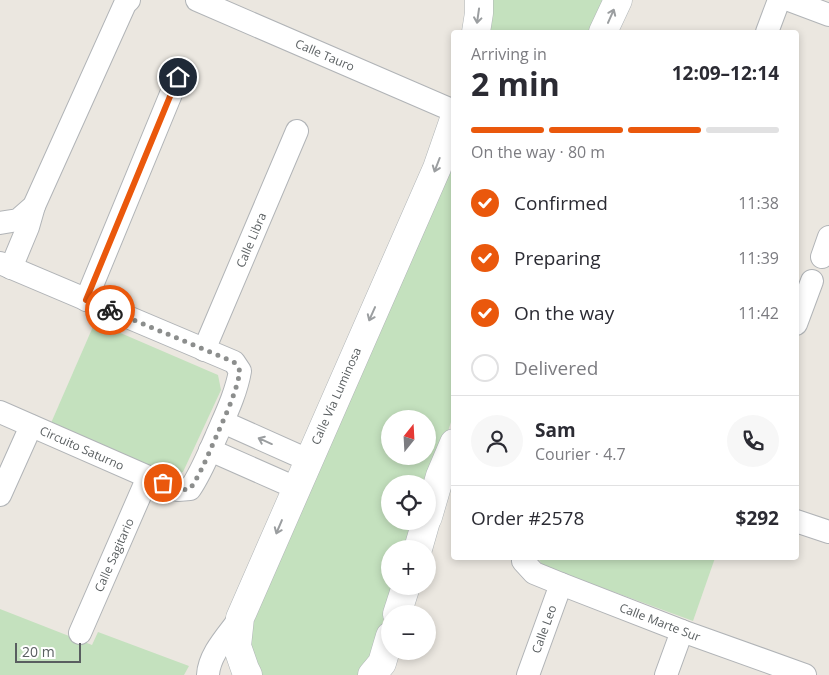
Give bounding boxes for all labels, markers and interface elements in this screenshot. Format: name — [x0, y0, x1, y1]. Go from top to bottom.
one-way arrow — [473, 8, 483, 24]
one-way arrow — [606, 9, 616, 24]
street label: Calle Tauro — [293, 35, 357, 75]
text: Arriving in — [471, 43, 547, 65]
pin — [157, 56, 199, 98]
text: 12:09–12:14 — [672, 60, 779, 86]
text: 2 min — [471, 62, 560, 105]
icon: home — [164, 63, 192, 91]
text: On the way · 80 m — [471, 141, 605, 163]
one-way arrow — [432, 157, 442, 172]
icon: check — [471, 189, 499, 217]
text: Confirmed — [514, 190, 608, 216]
text: 11:38 — [738, 192, 779, 214]
street label: Calle Libra — [232, 210, 270, 270]
icon: check — [471, 244, 499, 272]
text: Preparing — [514, 245, 601, 271]
text: 11:39 — [738, 247, 779, 269]
courier — [85, 285, 135, 335]
icon: bike — [96, 296, 124, 324]
icon: check — [471, 299, 499, 327]
text: On the way — [514, 300, 614, 326]
text: 11:42 — [738, 302, 779, 324]
one-way arrow — [367, 306, 377, 321]
street label: Calle Vía Luminosa — [307, 345, 365, 447]
text: Delivered — [514, 355, 598, 381]
north arrow — [381, 410, 436, 465]
map controls — [381, 410, 436, 660]
button: person — [471, 415, 523, 467]
button: phone — [727, 415, 779, 467]
text: Sam — [535, 417, 576, 443]
street label: Circuito Saturno — [37, 422, 127, 474]
one-way arrow — [258, 436, 273, 446]
text: Courier · 4.7 — [535, 443, 626, 465]
pin — [142, 462, 184, 504]
icon: bag — [149, 469, 177, 497]
button: locate — [381, 475, 436, 530]
text: Order #2578 — [471, 505, 584, 531]
text: $292 — [736, 505, 779, 531]
street label: Calle Sagitario — [90, 515, 138, 595]
one-way arrow — [274, 519, 284, 534]
button: + — [381, 540, 436, 595]
street label: Calle Marte Sur — [617, 599, 703, 645]
street label: Calle Leo — [527, 602, 561, 656]
button: − — [381, 605, 436, 660]
scale bar — [15, 640, 81, 663]
text: 20 m — [22, 642, 55, 661]

